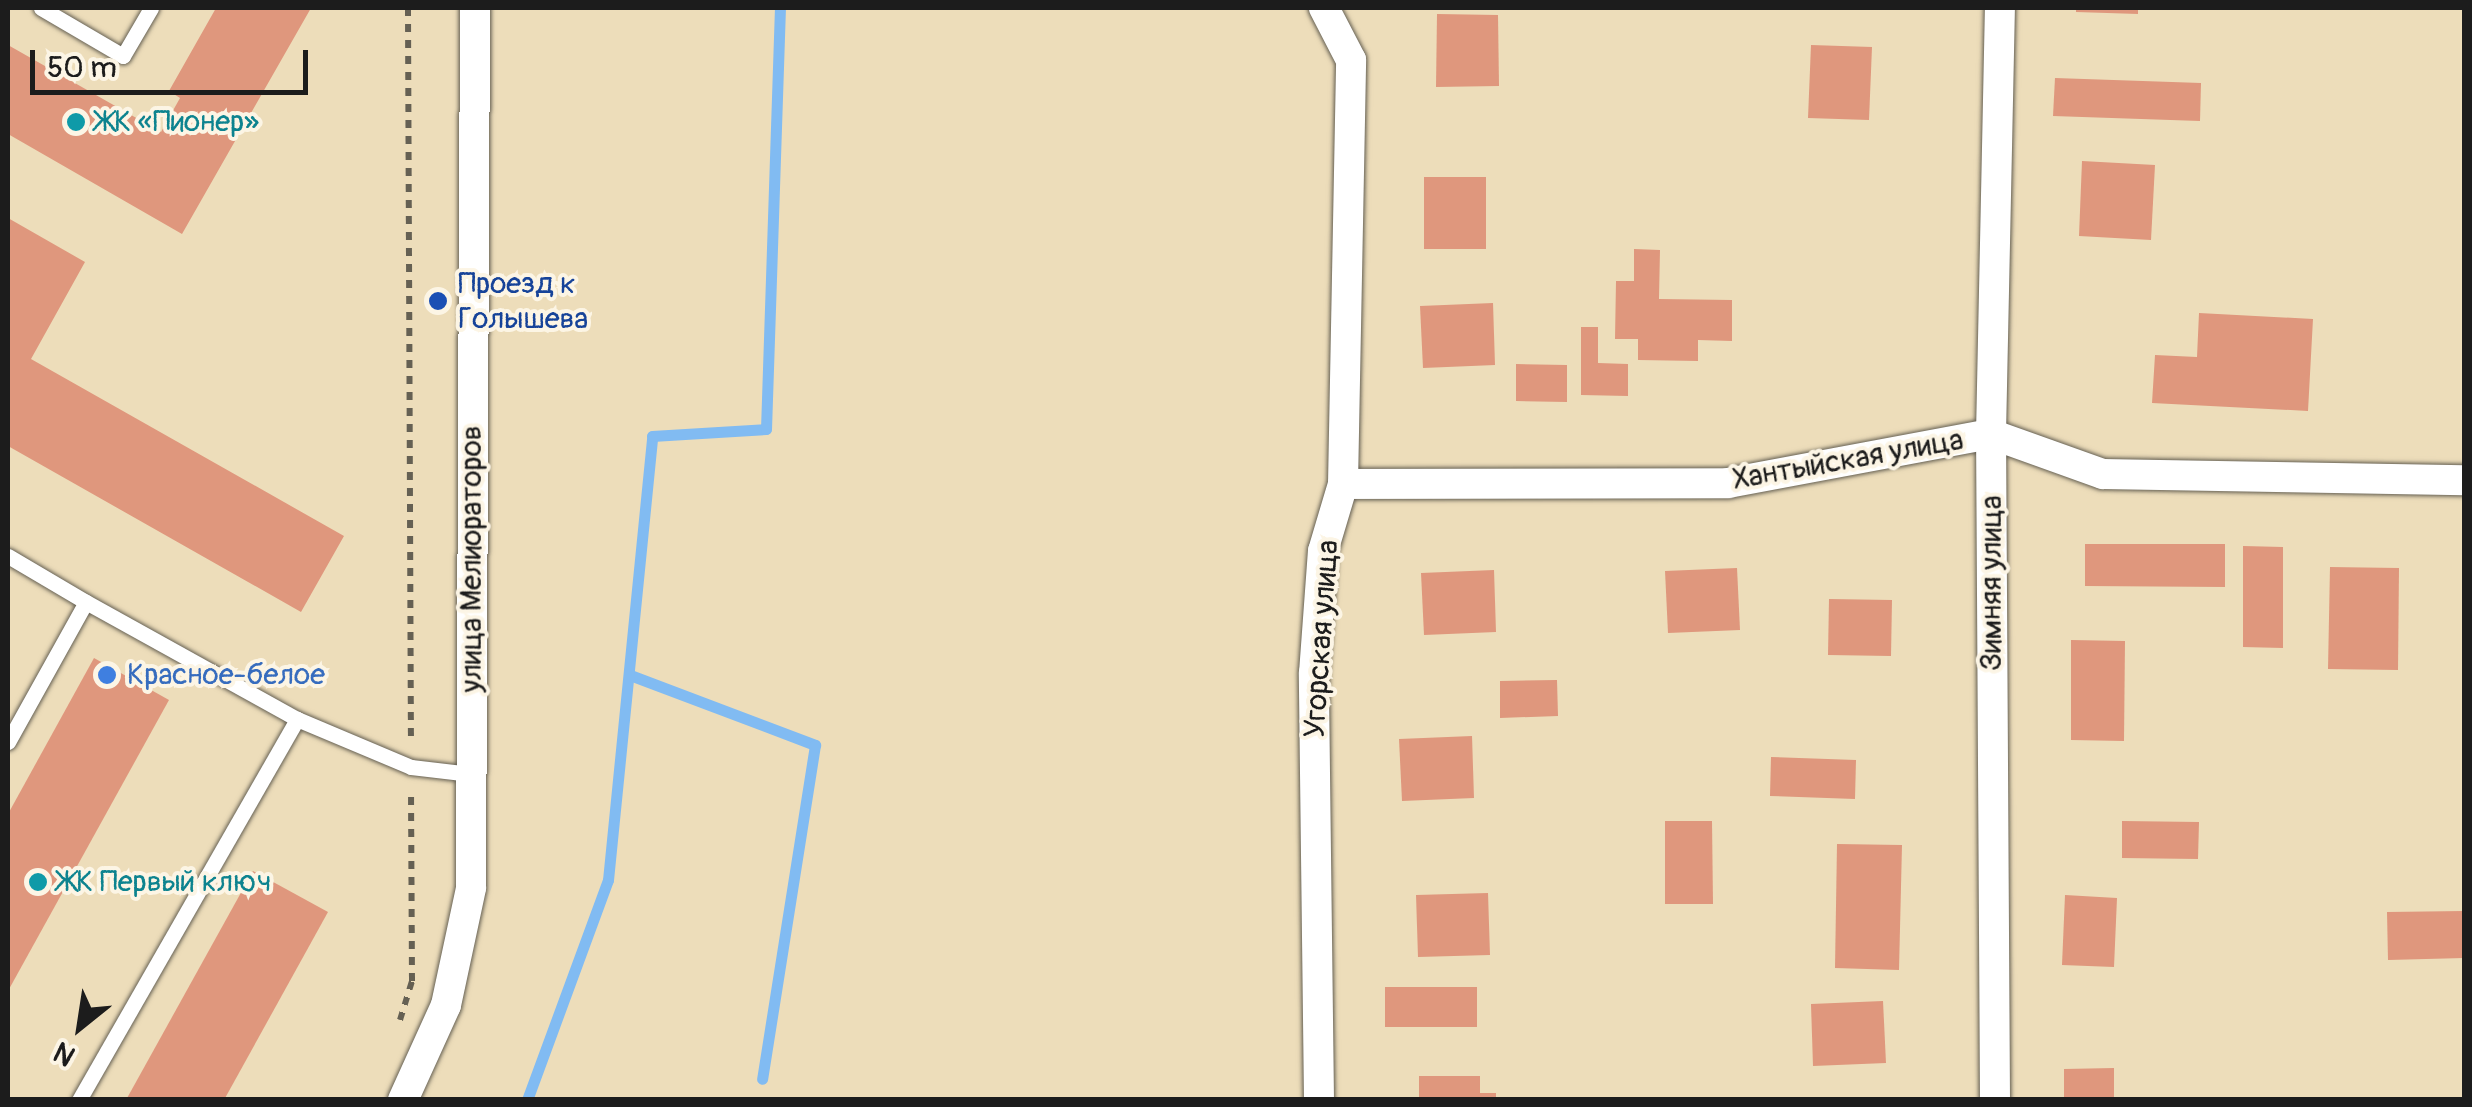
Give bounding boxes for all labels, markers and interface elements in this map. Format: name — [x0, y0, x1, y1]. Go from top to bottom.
scale bar — [35, 30, 312, 92]
text: 50 m — [47, 49, 117, 86]
place label: ЖК «Пионер» — [96, 104, 259, 140]
marker: ЖК «Пионер» — [65, 111, 87, 133]
place label: Проезд к Голышева — [458, 266, 588, 336]
marker: Проезд к Голышева — [427, 290, 449, 312]
street label: Хантыйская улица — [1730, 422, 1966, 498]
street label: улица Мелиораторов — [454, 425, 490, 693]
street label: Зимняя улица — [1974, 495, 2010, 671]
street label: Угорская улица — [1297, 539, 1347, 739]
place label: Красное-белое — [127, 657, 325, 693]
marker: Красное-белое — [96, 664, 118, 686]
place label: ЖК Первый ключ — [58, 864, 271, 900]
marker: ЖК Первый ключ — [27, 871, 49, 893]
north arrow — [30, 977, 130, 1077]
text: N — [48, 1034, 82, 1073]

